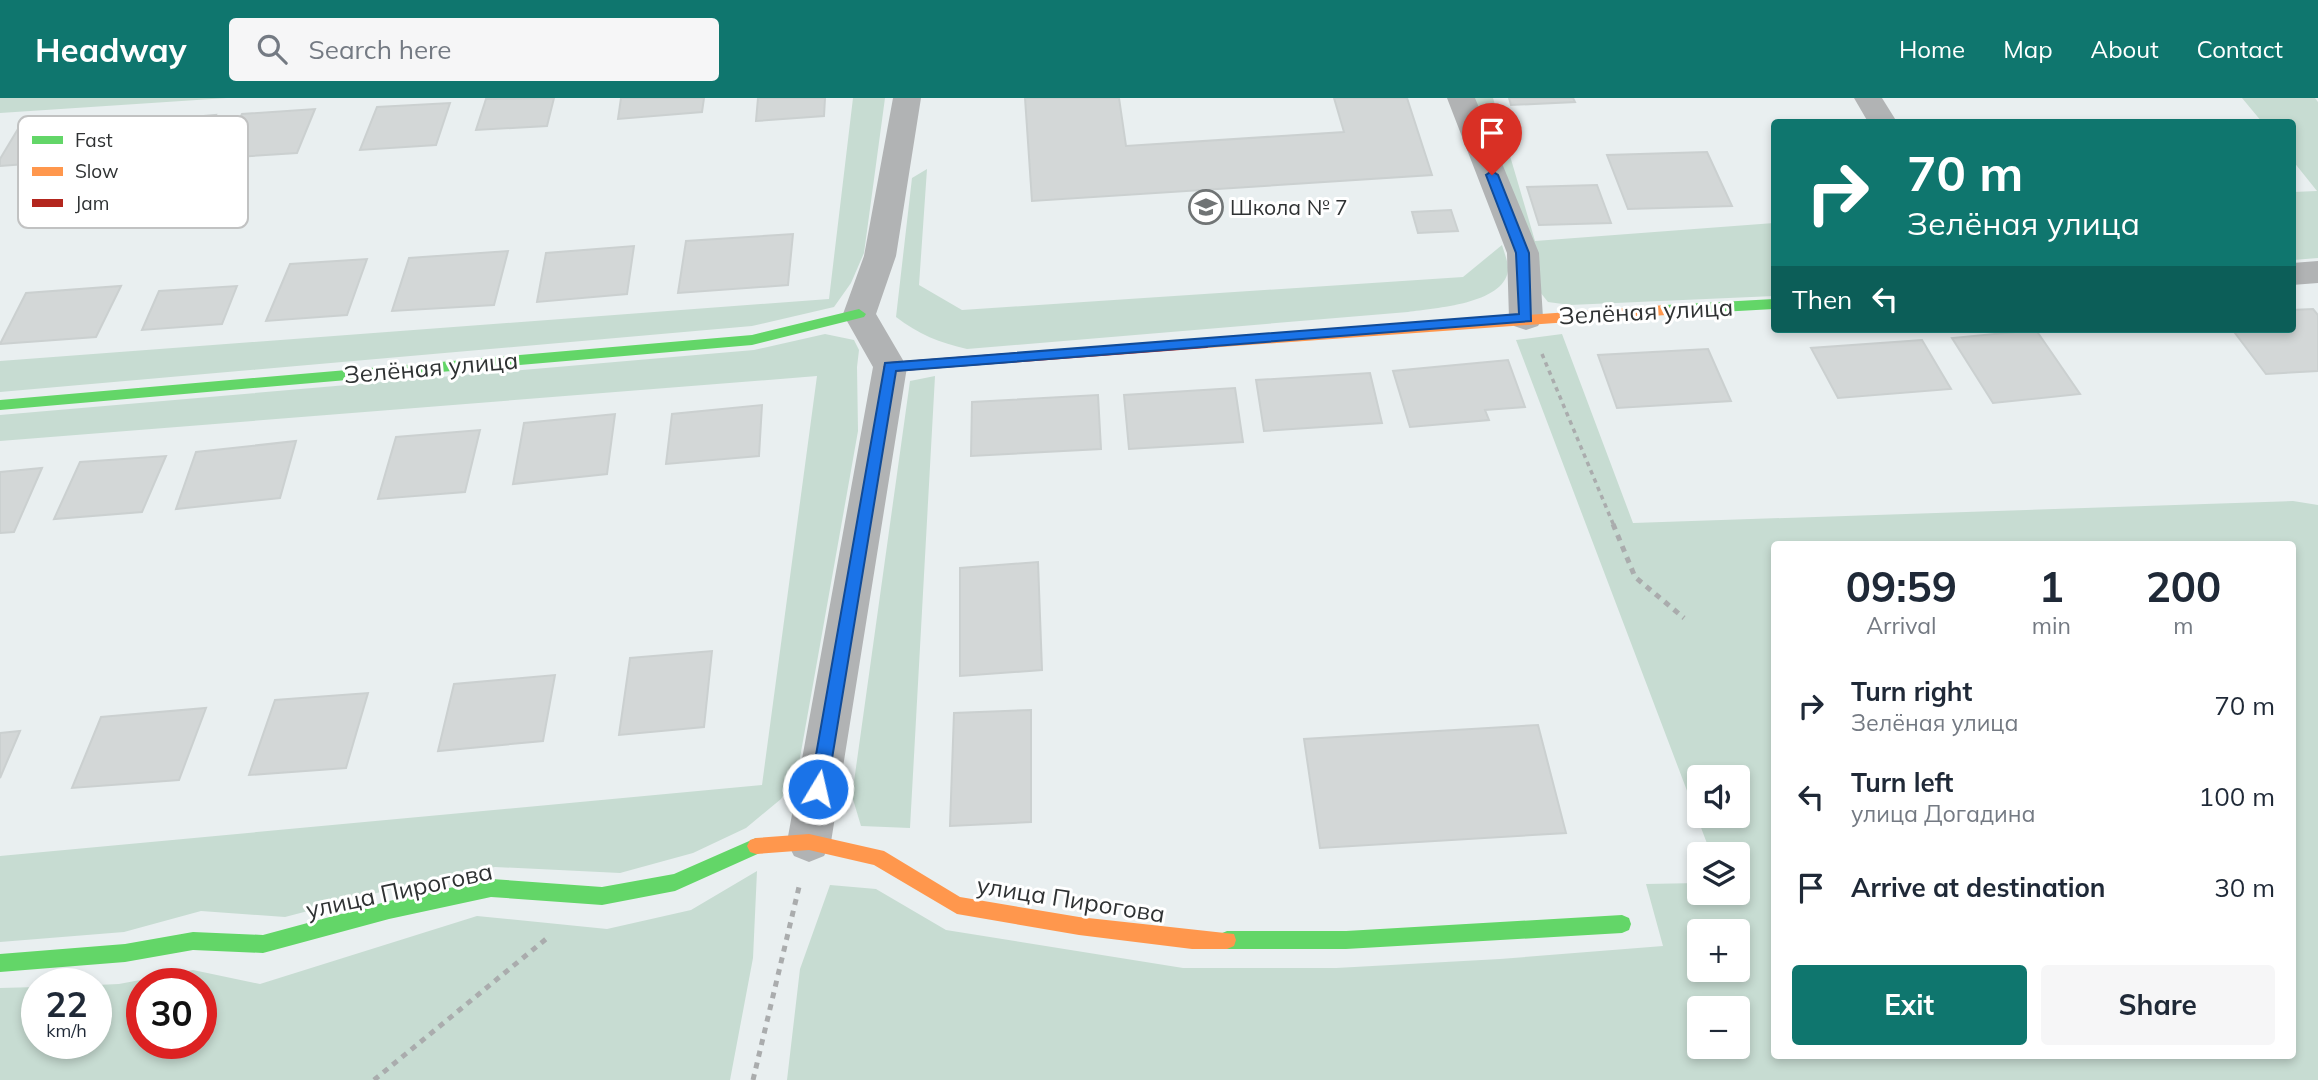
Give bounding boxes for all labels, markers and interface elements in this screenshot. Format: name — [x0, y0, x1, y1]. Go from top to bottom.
search box — [229, 18, 719, 81]
text: Headway — [35, 29, 187, 70]
icon: search — [253, 30, 291, 68]
text: Search here — [309, 33, 451, 66]
text: Home — [1899, 34, 1965, 64]
text: Map — [2003, 34, 2053, 64]
text: About — [2091, 34, 2159, 64]
text: Contact — [2197, 34, 2283, 64]
pin — [1462, 103, 1522, 175]
icon: arrive — [1473, 114, 1511, 152]
legend — [18, 116, 248, 228]
text: Fast — [75, 128, 113, 152]
text: 70 m — [1907, 142, 2023, 203]
icon: right — [1792, 147, 1883, 238]
text: Slow — [75, 159, 119, 183]
school or university icon: Школа № 7 — [1187, 188, 1225, 226]
text: Jam — [75, 191, 109, 215]
place label: Школа № 7 — [1230, 194, 1348, 220]
text: Зелёная улица — [1907, 203, 2140, 243]
icon: left — [1866, 280, 1904, 318]
text: Then — [1792, 283, 1852, 316]
street label: Зелёная улица — [1558, 291, 1734, 331]
street label: Зелёная улица — [343, 344, 519, 390]
text: 09:59 — [1846, 560, 1957, 613]
text: 1 — [2039, 560, 2064, 613]
text: 200 — [2146, 560, 2221, 613]
text: Arrival — [1866, 611, 1937, 640]
text: min — [2032, 611, 2071, 640]
text: m — [2173, 611, 2194, 640]
text: Turn right — [1851, 675, 1972, 708]
icon: right — [1792, 687, 1830, 725]
text: 70 m — [2214, 689, 2275, 722]
text: Зелёная улица — [1851, 708, 2018, 737]
position arrow — [781, 752, 855, 826]
map controls — [1687, 765, 1750, 1059]
button: sound — [1687, 765, 1750, 828]
text: Turn left — [1851, 766, 1953, 799]
icon: left — [1792, 778, 1830, 816]
text: 100 m — [2199, 780, 2275, 813]
text: улица Догадина — [1851, 799, 2036, 828]
button: layers — [1687, 842, 1750, 905]
street label: улица Пирогова — [303, 856, 495, 924]
street label: улица Пирогова — [975, 869, 1167, 929]
icon: arrive — [1792, 869, 1830, 907]
text: Arrive at destination — [1851, 871, 2106, 904]
text: 30 m — [2214, 871, 2275, 904]
button: + — [1687, 919, 1750, 982]
button: Exit — [1792, 965, 2027, 1045]
button: Share — [2041, 965, 2275, 1045]
speed limit sign: 30 — [126, 968, 217, 1059]
text: 22 — [45, 982, 88, 1026]
button: − — [1687, 996, 1750, 1059]
text: km/h — [46, 1019, 87, 1042]

